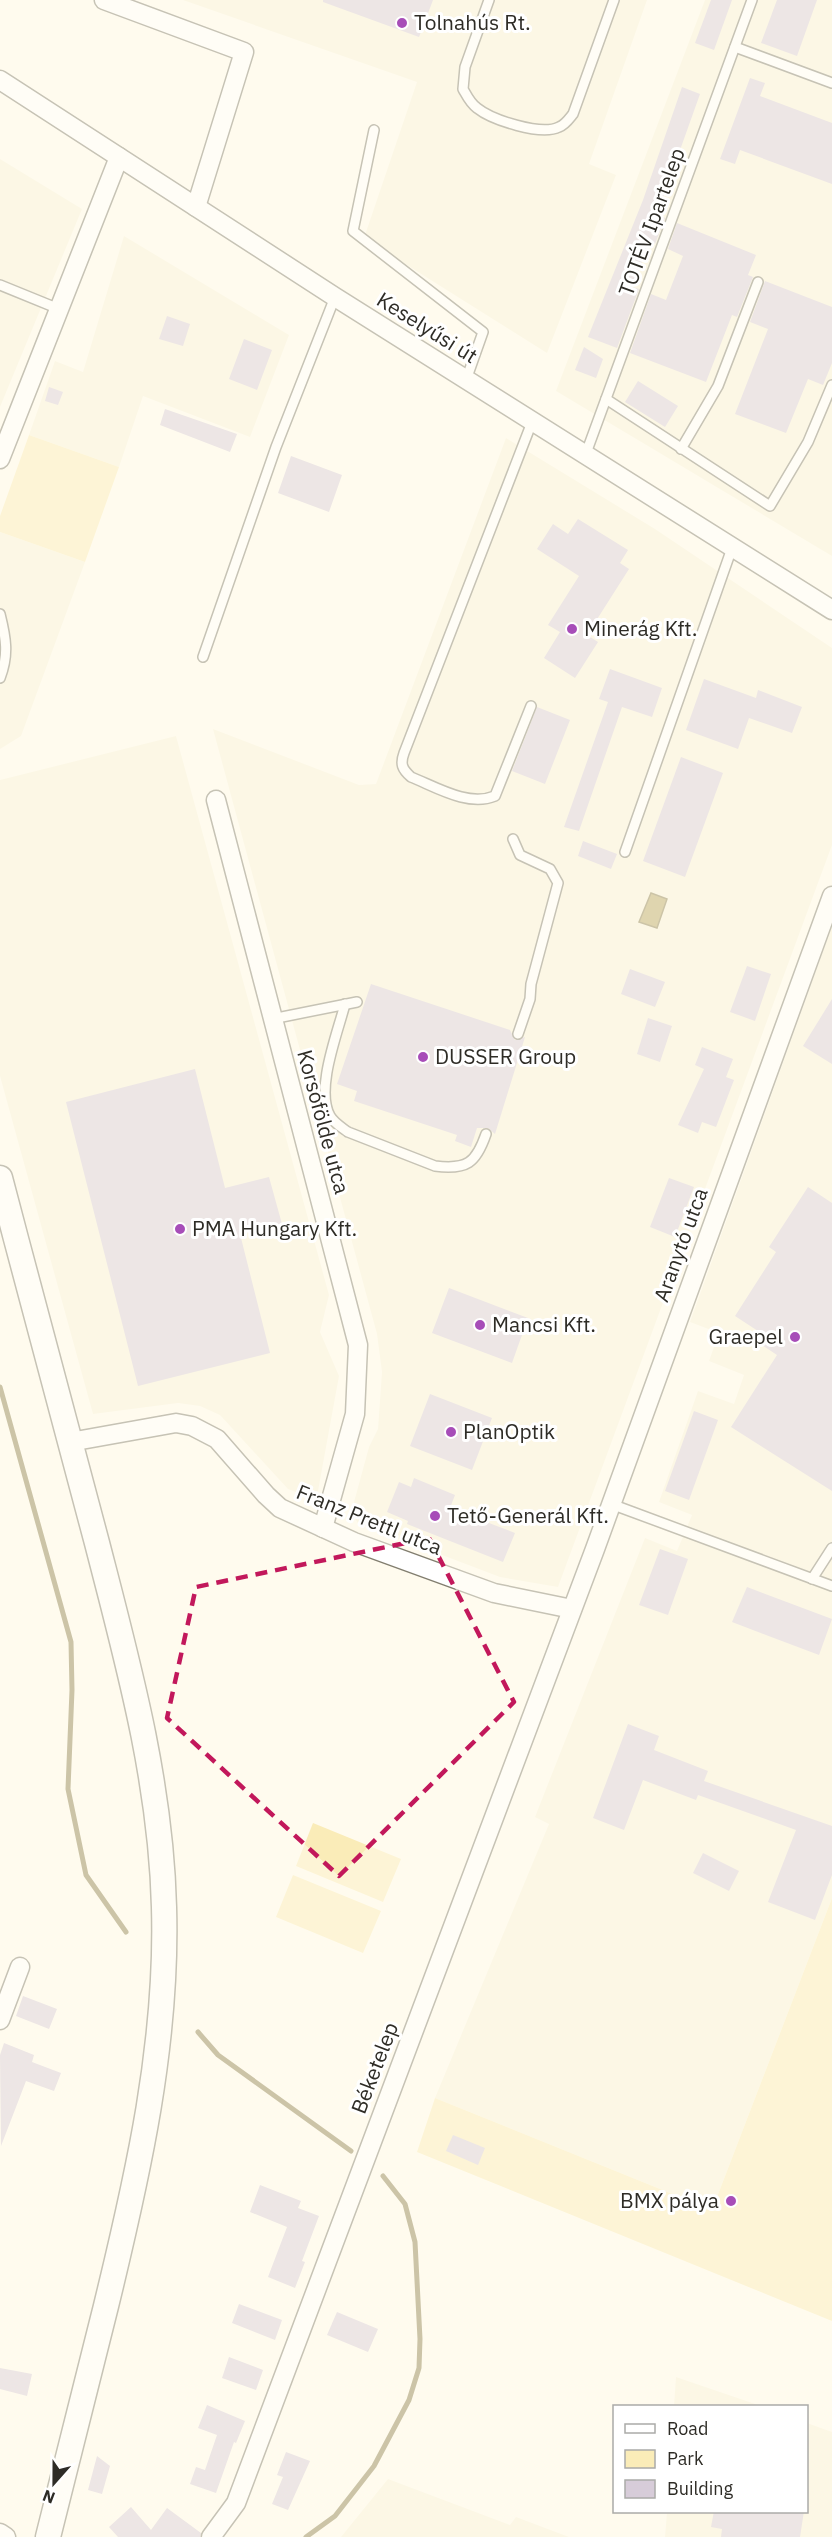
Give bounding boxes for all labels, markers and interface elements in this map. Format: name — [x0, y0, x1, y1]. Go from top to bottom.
place label: Tolnahús Rt. — [414, 8, 531, 36]
marker: Tolnahús Rt. — [395, 16, 409, 30]
street label: TOTÉV Ipartelep — [611, 144, 691, 300]
street label: Keselyűsi út — [372, 285, 483, 369]
place label: Minerág Kft. — [584, 614, 697, 642]
marker: Minerág Kft. — [565, 622, 579, 636]
place label: DUSSER Group — [435, 1042, 576, 1070]
street label: Korsófölde utca — [291, 1047, 357, 1197]
marker: DUSSER Group — [416, 1050, 430, 1064]
street label: Aranytó utca — [646, 1184, 714, 1306]
place label: PMA Hungary Kft. — [192, 1214, 357, 1242]
marker: PMA Hungary Kft. — [173, 1222, 187, 1236]
place label: Mancsi Kft. — [492, 1310, 596, 1338]
marker: Mancsi Kft. — [473, 1318, 487, 1332]
place label: Graepel — [709, 1322, 783, 1350]
marker: Graepel — [788, 1330, 802, 1344]
place label: PlanOptik — [463, 1417, 555, 1445]
marker: PlanOptik — [444, 1425, 458, 1439]
street label: Franz Prettl utca — [292, 1477, 446, 1561]
place label: Tető-Generál Kft. — [447, 1501, 609, 1529]
marker: Tető-Generál Kft. — [428, 1509, 442, 1523]
street label: Béketelep — [344, 2018, 404, 2117]
place label: BMX pálya — [620, 2186, 719, 2214]
marker: BMX pálya — [724, 2194, 738, 2208]
legend — [613, 2405, 808, 2513]
text: Road — [667, 2417, 708, 2440]
text: Park — [667, 2447, 704, 2470]
north arrow — [24, 2453, 84, 2513]
text: Building — [667, 2477, 734, 2500]
text: N — [40, 2486, 58, 2508]

